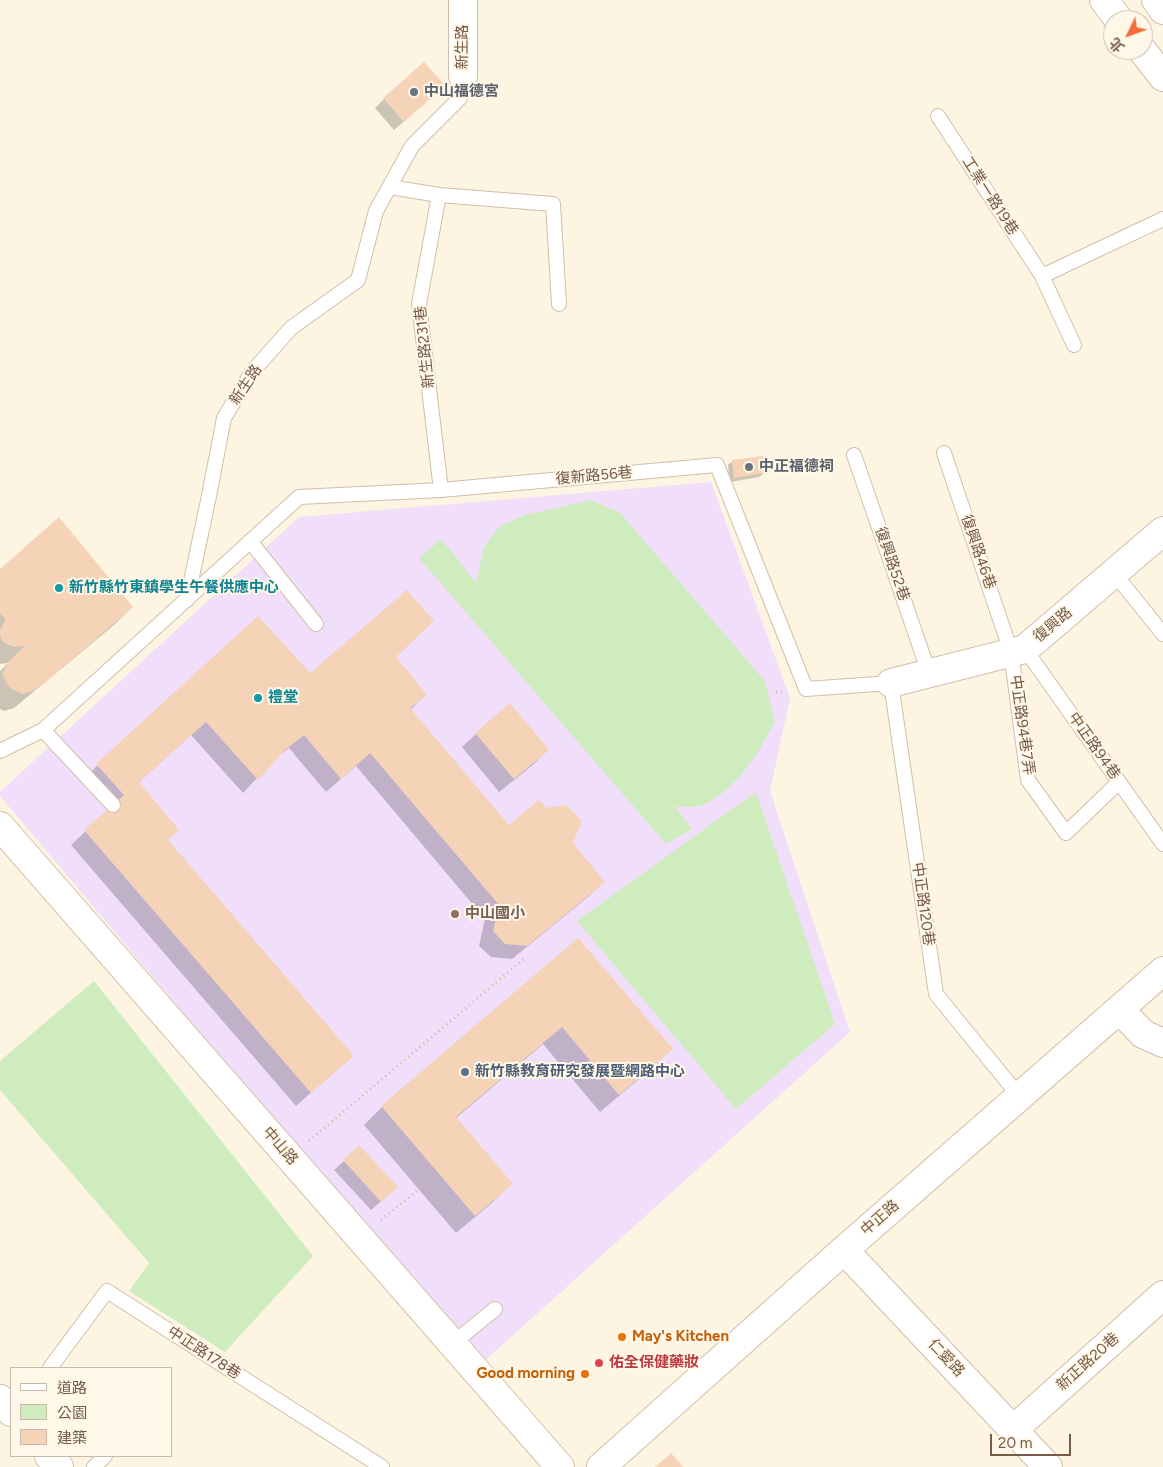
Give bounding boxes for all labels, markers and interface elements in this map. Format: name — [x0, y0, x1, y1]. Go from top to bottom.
north arrow — [1103, 10, 1153, 60]
street label: 新生路 — [454, 25, 472, 69]
text: 北 — [1106, 34, 1128, 56]
place label: 中山福德宮 — [424, 83, 499, 101]
marker: 中山福德宮 — [408, 86, 420, 98]
street label: 工業一路19巷 — [958, 153, 1022, 239]
street label: 新生路231巷 — [412, 305, 438, 389]
street label: 新生路 — [226, 361, 266, 409]
place label: 中正福德祠 — [759, 458, 834, 476]
marker: 中正福德祠 — [743, 461, 755, 473]
street label: 復新路56巷 — [555, 464, 633, 488]
street label: 復興路46巷 — [957, 512, 999, 592]
street label: 復興路52巷 — [871, 525, 913, 603]
place label: 新竹縣竹東鎮學生午餐供應中心 — [69, 579, 279, 597]
marker: 新竹縣竹東鎮學生午餐供應中心 — [53, 582, 65, 594]
street label: 復興路 — [1030, 604, 1076, 646]
street label: 中正路94巷7弄 — [1006, 674, 1038, 776]
place label: 禮堂 — [268, 689, 298, 707]
marker: 禮堂 — [252, 692, 264, 704]
street label: 中正路94巷 — [1064, 709, 1124, 783]
street label: 中正路120巷 — [908, 861, 938, 947]
place label: 中山國小 — [465, 905, 525, 923]
marker: 中山國小 — [449, 908, 461, 920]
place label: 新竹縣教育研究發展暨網路中心 — [475, 1063, 685, 1081]
marker: 新竹縣教育研究發展暨網路中心 — [459, 1066, 471, 1078]
street label: 中山路 — [258, 1123, 302, 1169]
street label: 中正路 — [857, 1196, 903, 1240]
street label: 中正路178巷 — [164, 1323, 244, 1383]
place label: May's Kitchen — [632, 1328, 729, 1346]
street label: 新正路20巷 — [1053, 1329, 1123, 1395]
marker: May's Kitchen — [616, 1331, 628, 1343]
street label: 仁愛路 — [924, 1335, 968, 1381]
place label: 佑全保健藥妝 — [609, 1354, 699, 1372]
marker: 佑全保健藥妝 — [593, 1357, 605, 1369]
place label: Good morning — [476, 1365, 575, 1383]
legend — [10, 1367, 172, 1457]
marker: Good morning — [579, 1368, 591, 1380]
text: 道路 — [57, 1379, 87, 1397]
text: 公園 — [57, 1404, 87, 1422]
scale bar — [993, 1424, 1074, 1456]
text: 建築 — [57, 1429, 87, 1447]
text: 20 m — [998, 1434, 1032, 1452]

